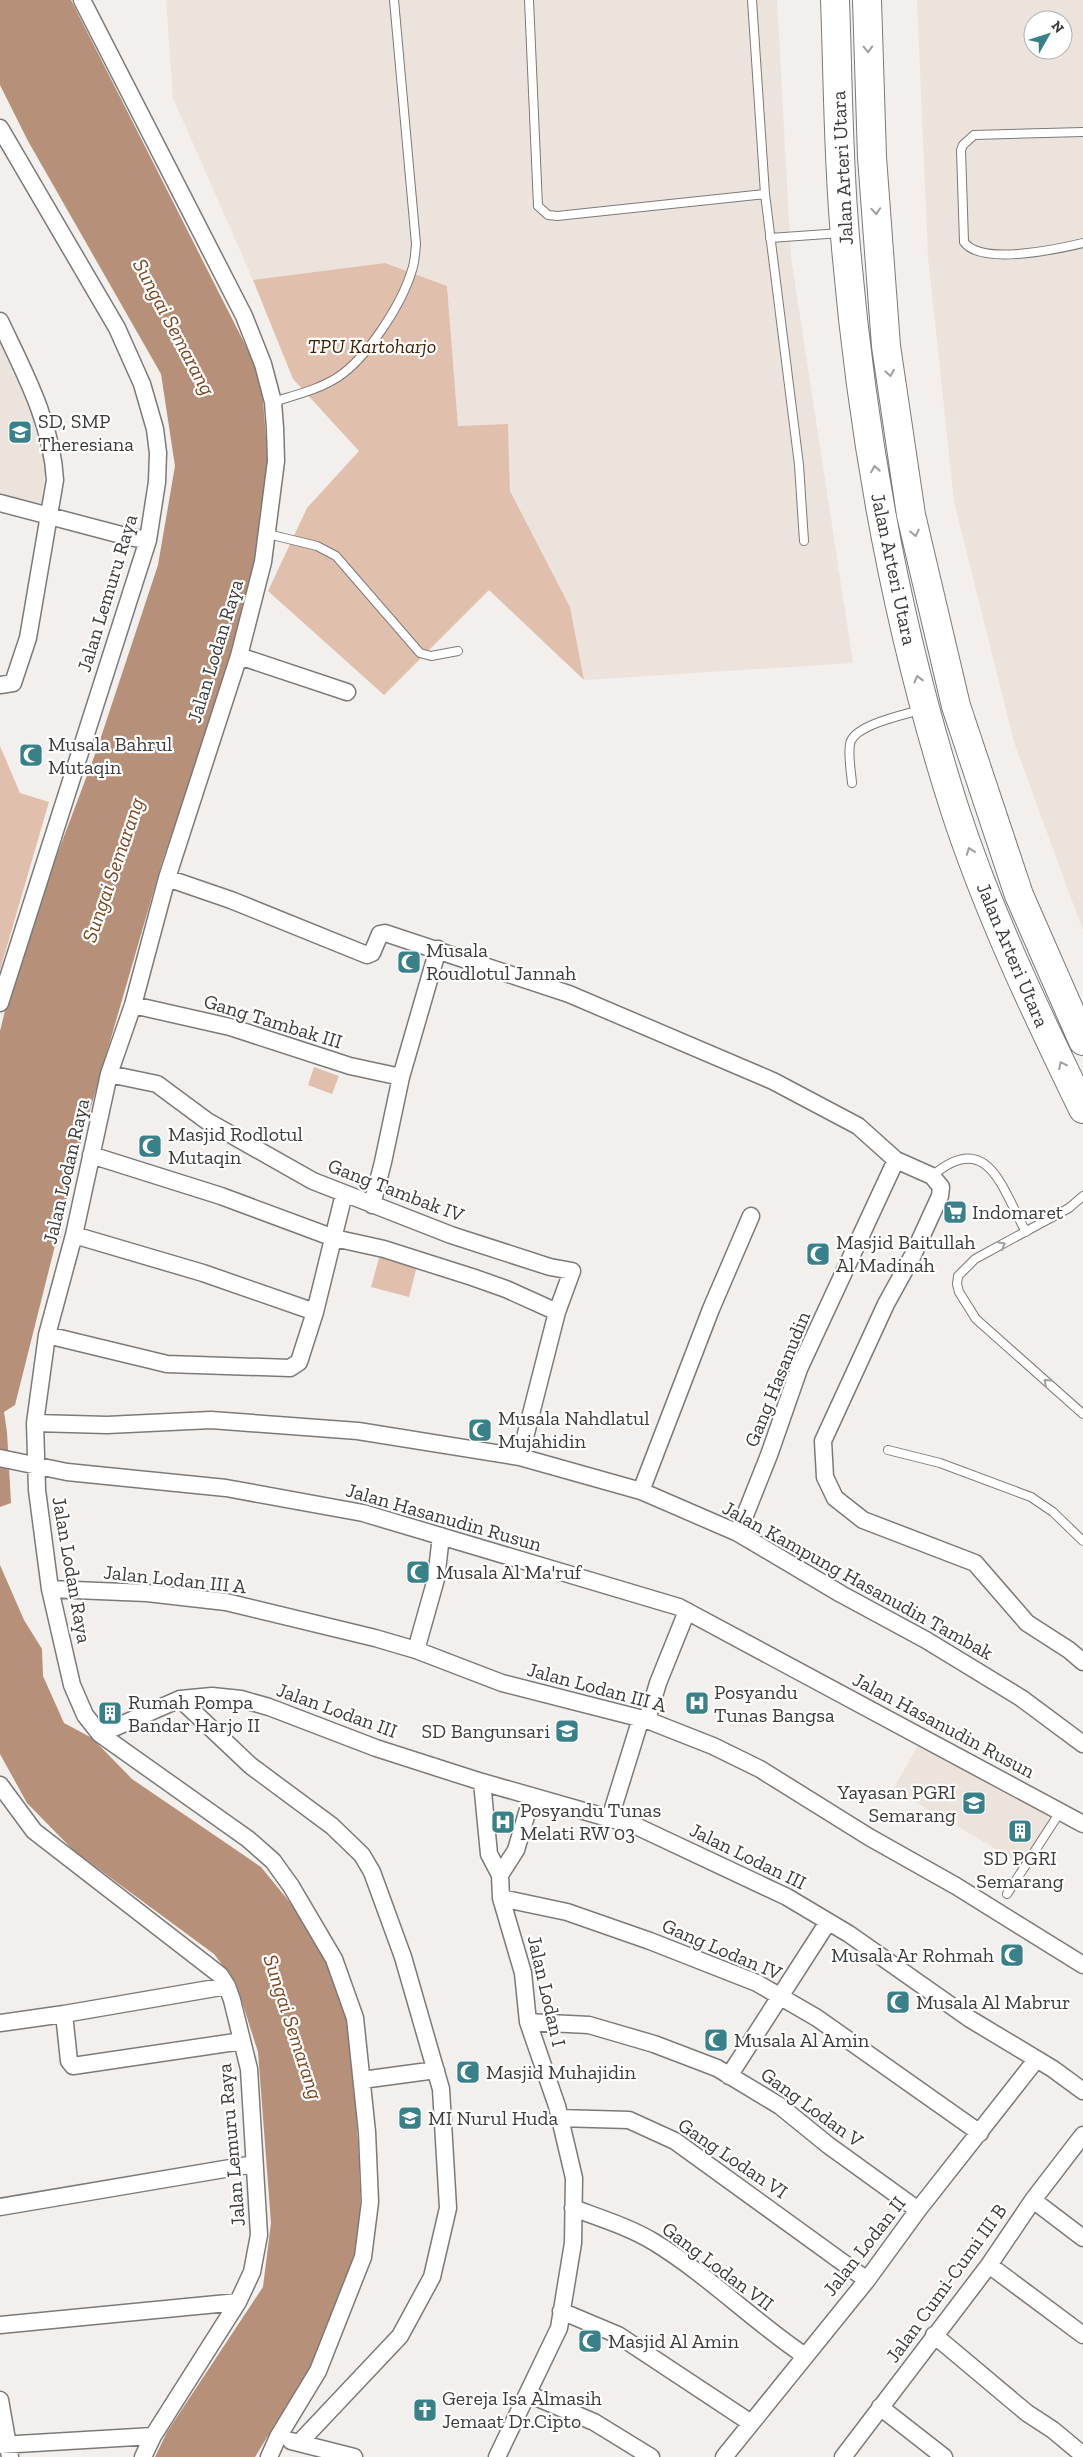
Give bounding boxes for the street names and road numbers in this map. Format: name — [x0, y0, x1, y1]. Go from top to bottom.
street label: Jalan Arteri Utara — [826, 90, 858, 246]
street label: Jalan Arteri Utara — [866, 491, 922, 647]
street label: Jalan Lemuru Raya — [72, 511, 142, 675]
street label: Jalan Lodan Raya — [182, 576, 248, 726]
street label: Jalan Arteri Utara — [972, 879, 1054, 1031]
street label: Gang Tambak III — [201, 989, 345, 1053]
street label: Jalan Lodan Raya — [38, 1096, 94, 1246]
street label: Gang Tambak IV — [325, 1153, 467, 1227]
street label: Gang Hasanudin — [739, 1307, 815, 1450]
street label: Jalan Hasanudin Rusun — [343, 1478, 545, 1557]
street label: Jalan Lodan Raya — [47, 1495, 97, 1646]
street label: Jalan Kampung Hasanudin Tambak — [719, 1495, 998, 1665]
street label: Jalan Lodan III A — [103, 1560, 249, 1599]
street label: Jalan Lodan III A — [525, 1657, 670, 1717]
street label: Jalan Hasanudin Rusun — [849, 1667, 1039, 1783]
street label: Jalan Lodan III — [274, 1677, 400, 1743]
street label: Jalan Lodan III — [686, 1818, 810, 1894]
street label: Gang Lodan IV — [659, 1913, 785, 1985]
street label: Jalan Lodan I — [523, 1933, 571, 2049]
street label: Jalan Lemuru Raya — [212, 2062, 250, 2228]
street label: Gang Lodan V — [756, 2062, 868, 2152]
street label: Gang Lodan VI — [674, 2113, 792, 2203]
street label: Jalan Lodan II — [818, 2191, 910, 2301]
street label: Jalan Cumi-Cumi III B — [880, 2199, 1012, 2367]
street label: Gang Lodan VII — [658, 2216, 778, 2316]

